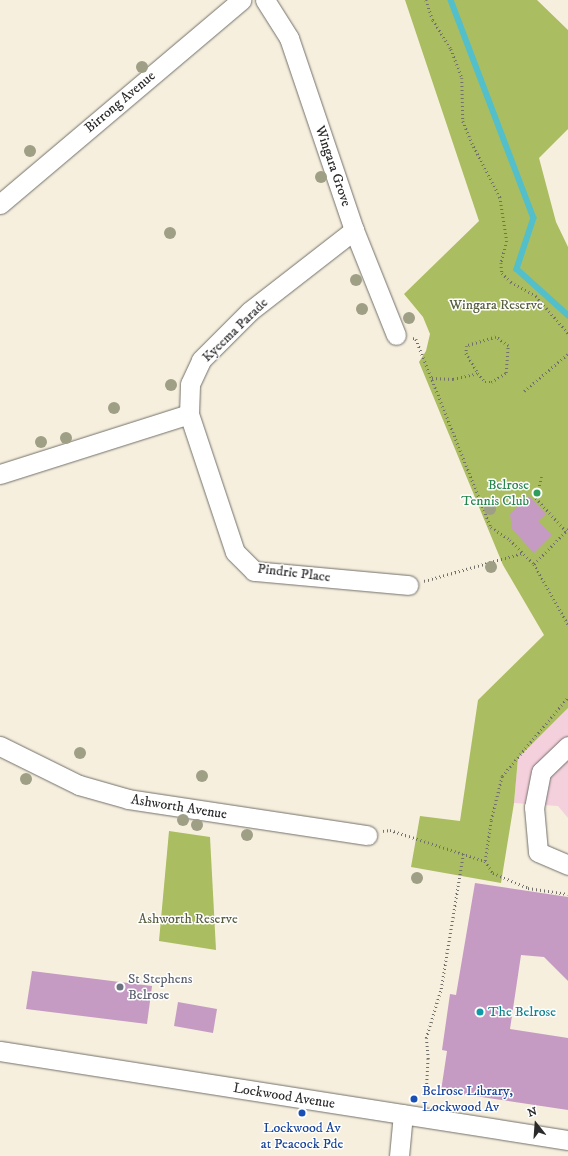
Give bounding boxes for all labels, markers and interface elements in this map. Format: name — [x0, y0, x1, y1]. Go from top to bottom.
street label: Birrong Avenue — [81, 68, 159, 136]
street label: Wingara Grove — [311, 123, 355, 209]
street label: Kyeema Parade — [199, 294, 271, 366]
park label: Wingara Reserve — [449, 297, 543, 313]
place label: Belrose Tennis Club — [461, 477, 529, 510]
marker: Belrose Tennis Club — [532, 488, 542, 498]
street label: Pindrie Place — [256, 560, 332, 586]
street label: Ashworth Avenue — [130, 791, 228, 823]
park label: Ashworth Reserve — [138, 911, 238, 927]
place label: St Stephens Belrose — [128, 971, 192, 1004]
marker: St Stephens Belrose — [115, 982, 125, 992]
place label: The Belrose — [488, 1004, 556, 1020]
marker: The Belrose — [475, 1007, 485, 1017]
street label: Lockwood Avenue — [232, 1080, 336, 1112]
place label: Belrose Library, Lockwood Av — [422, 1083, 513, 1116]
marker: Belrose Library, Lockwood Av — [409, 1094, 419, 1104]
north arrow — [516, 1104, 556, 1144]
text: N — [526, 1105, 539, 1121]
marker: Lockwood Av at Peacock Pde — [297, 1108, 307, 1118]
place label: Lockwood Av at Peacock Pde — [261, 1120, 343, 1152]

